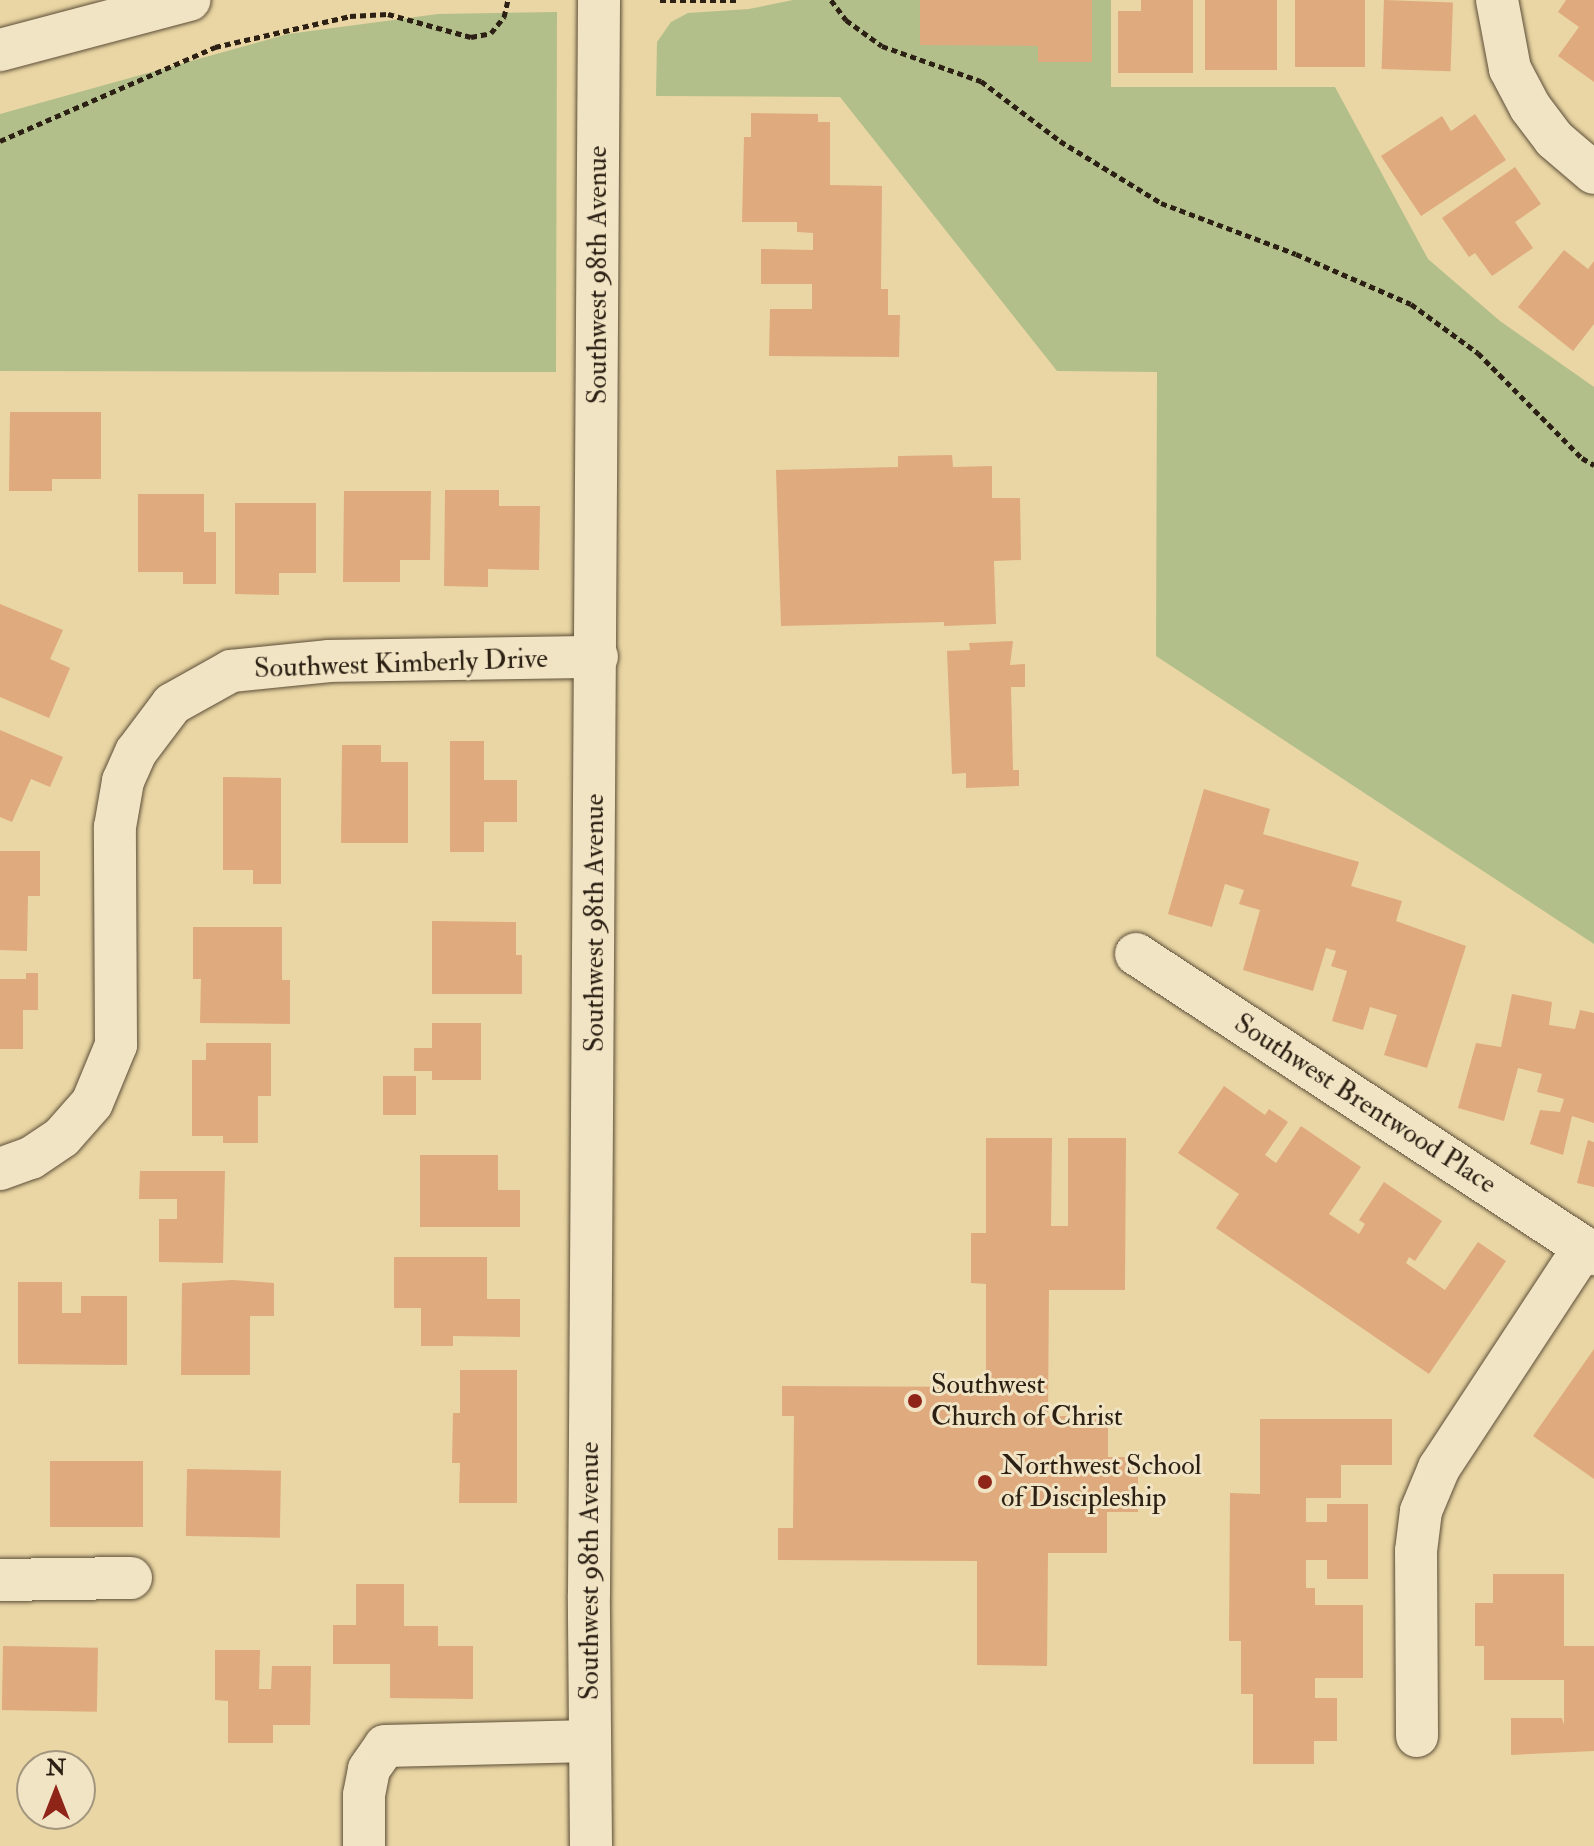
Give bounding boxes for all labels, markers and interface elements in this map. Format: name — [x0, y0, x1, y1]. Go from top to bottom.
street label: Southwest 98th Avenue — [581, 146, 615, 404]
street label: Southwest Kimberly Drive — [254, 642, 548, 686]
street label: Southwest 98th Avenue — [578, 794, 612, 1052]
street label: Southwest Brentwood Place — [1228, 1007, 1502, 1201]
place label: Southwest Church of Christ — [931, 1368, 1123, 1434]
marker: Southwest Church of Christ — [906, 1392, 924, 1410]
street label: Southwest 98th Avenue — [573, 1442, 607, 1700]
place label: Northwest School of Discipleship — [1001, 1449, 1202, 1515]
marker: Northwest School of Discipleship — [976, 1473, 994, 1491]
north arrow — [16, 1750, 96, 1830]
text: N — [46, 1754, 66, 1782]

